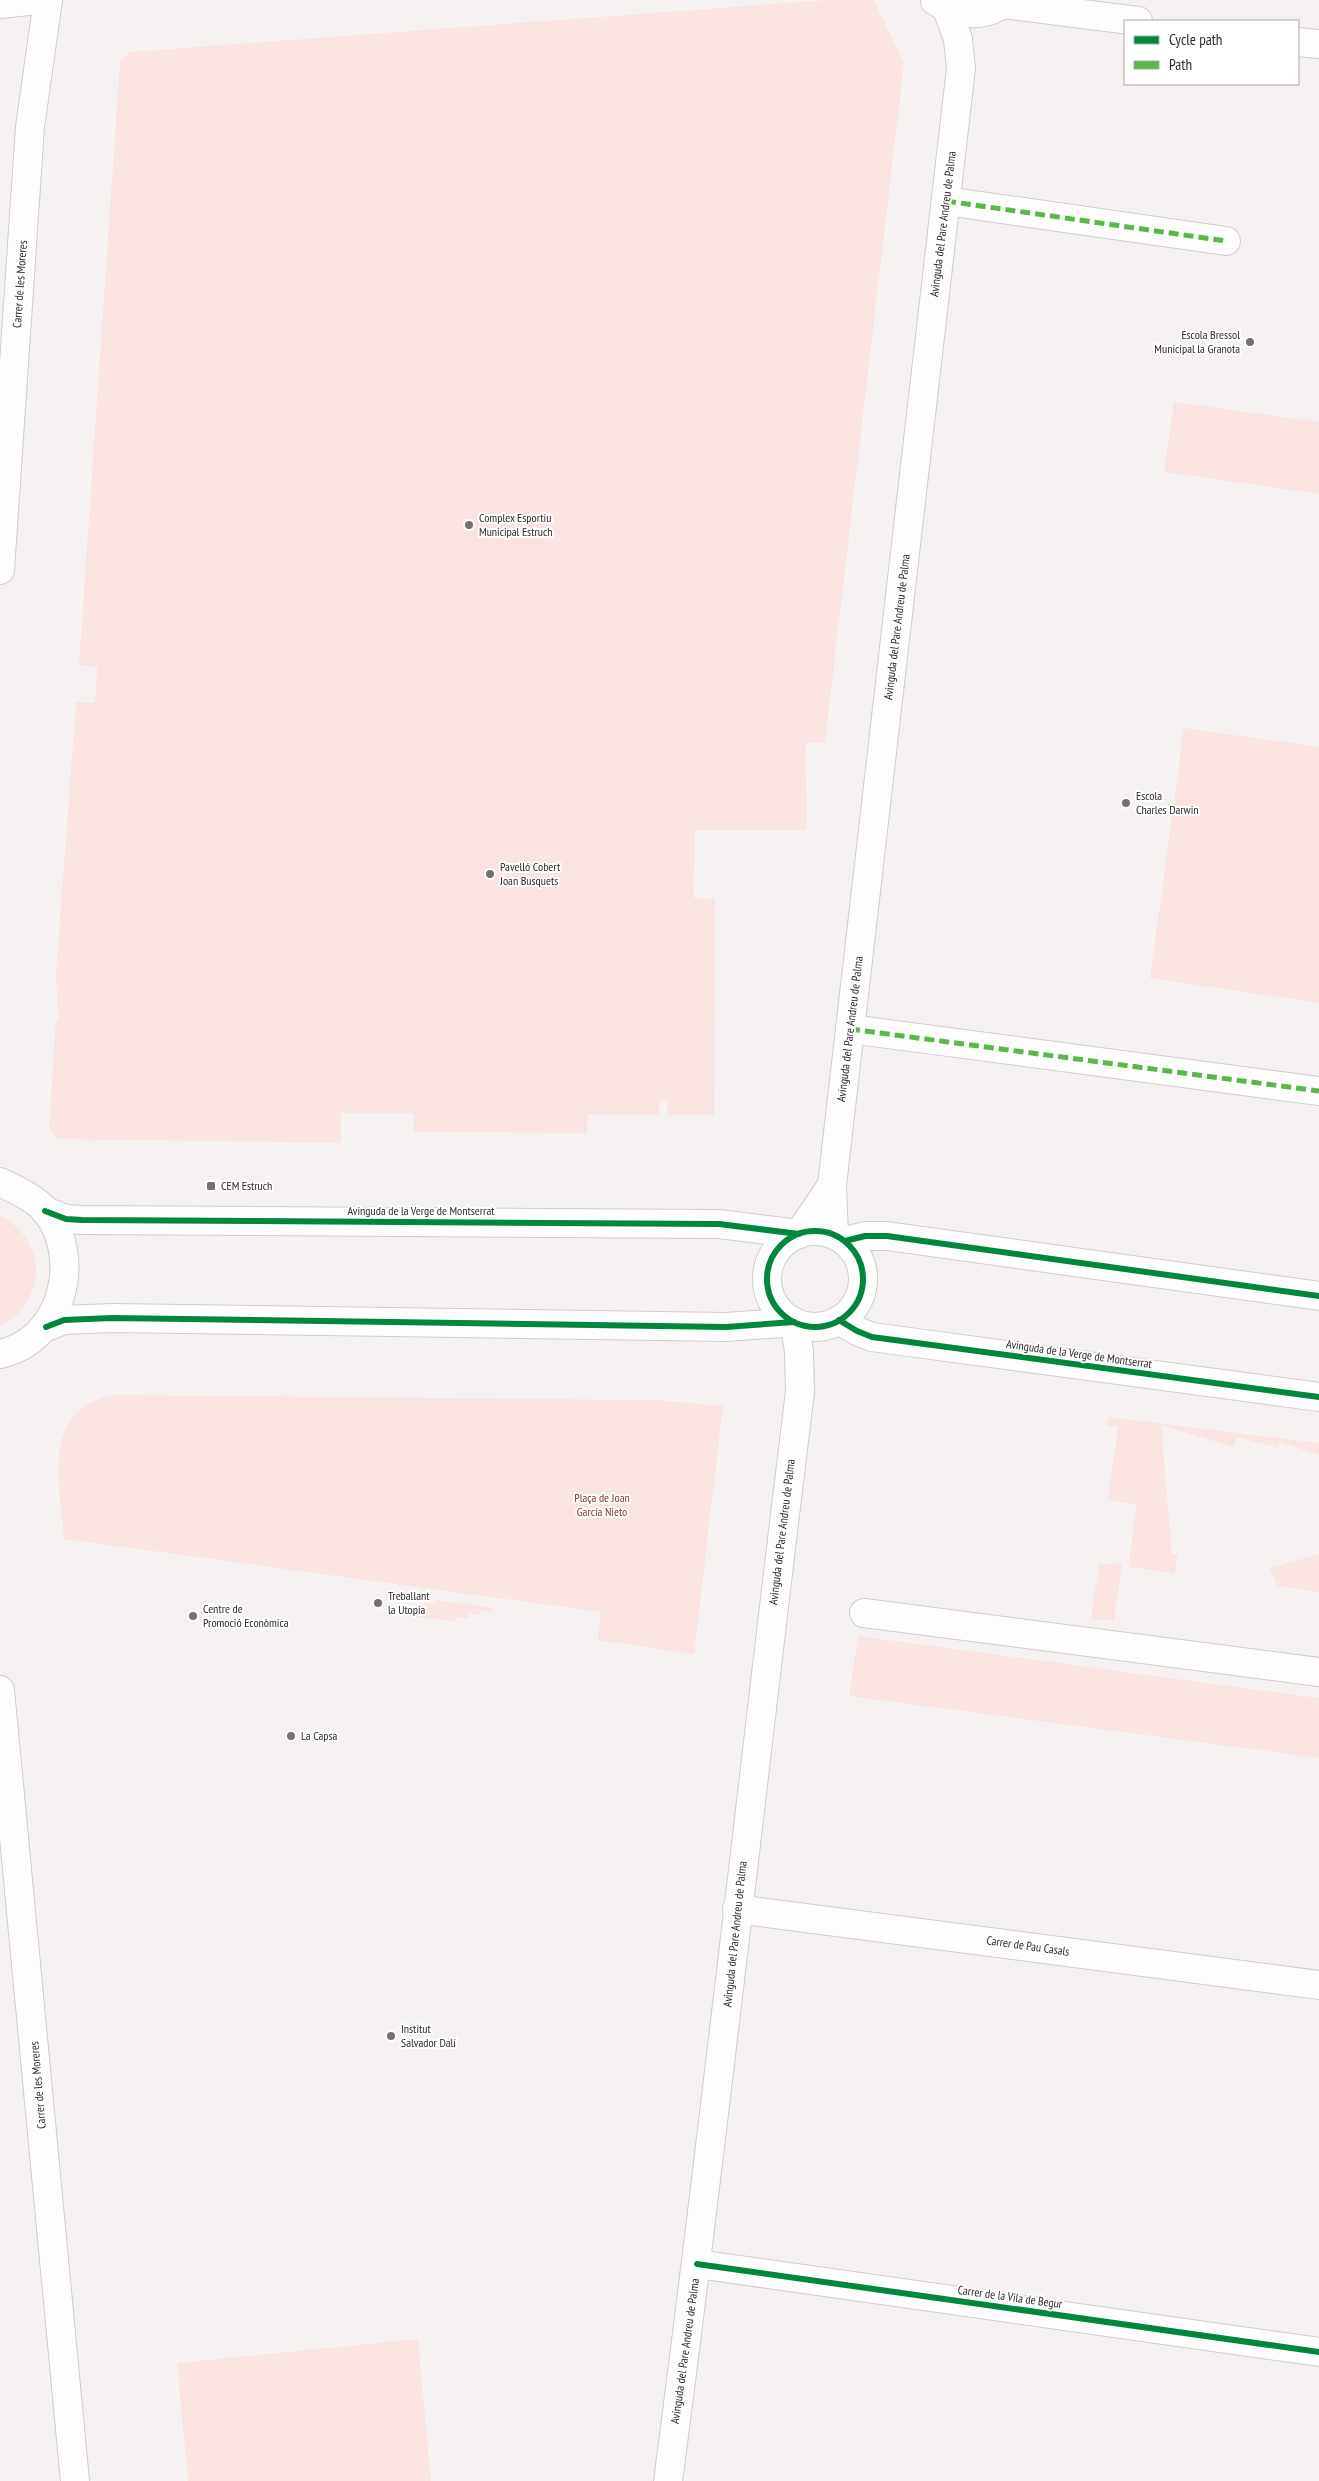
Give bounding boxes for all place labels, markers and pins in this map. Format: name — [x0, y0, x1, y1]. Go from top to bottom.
place label: Escola Bressol Municipal la Granota — [1154, 327, 1240, 356]
marker: Escola Bressol Municipal la Granota — [1244, 336, 1256, 348]
place label: Complex Esportiu Municipal Estruch — [479, 510, 553, 539]
marker: Complex Esportiu Municipal Estruch — [463, 519, 475, 531]
place label: Escola Charles Darwin — [1136, 788, 1199, 817]
marker: Escola Charles Darwin — [1120, 797, 1132, 809]
place label: Pavelló Cobert Joan Busquets — [499, 859, 561, 888]
marker: Pavelló Cobert Joan Busquets — [484, 868, 496, 880]
place label: CEM Estruch — [221, 1178, 272, 1193]
marker: CEM Estruch — [205, 1180, 217, 1192]
place label: Treballant la Utopia — [388, 1588, 430, 1617]
marker: Treballant la Utopia — [372, 1597, 384, 1609]
place label: Centre de Promoció Econòmica — [203, 1601, 289, 1630]
marker: Centre de Promoció Econòmica — [187, 1610, 199, 1622]
place label: La Capsa — [301, 1728, 338, 1743]
marker: La Capsa — [285, 1730, 297, 1742]
place label: Institut Salvador Dalí — [401, 2021, 456, 2050]
marker: Institut Salvador Dalí — [385, 2030, 397, 2042]

